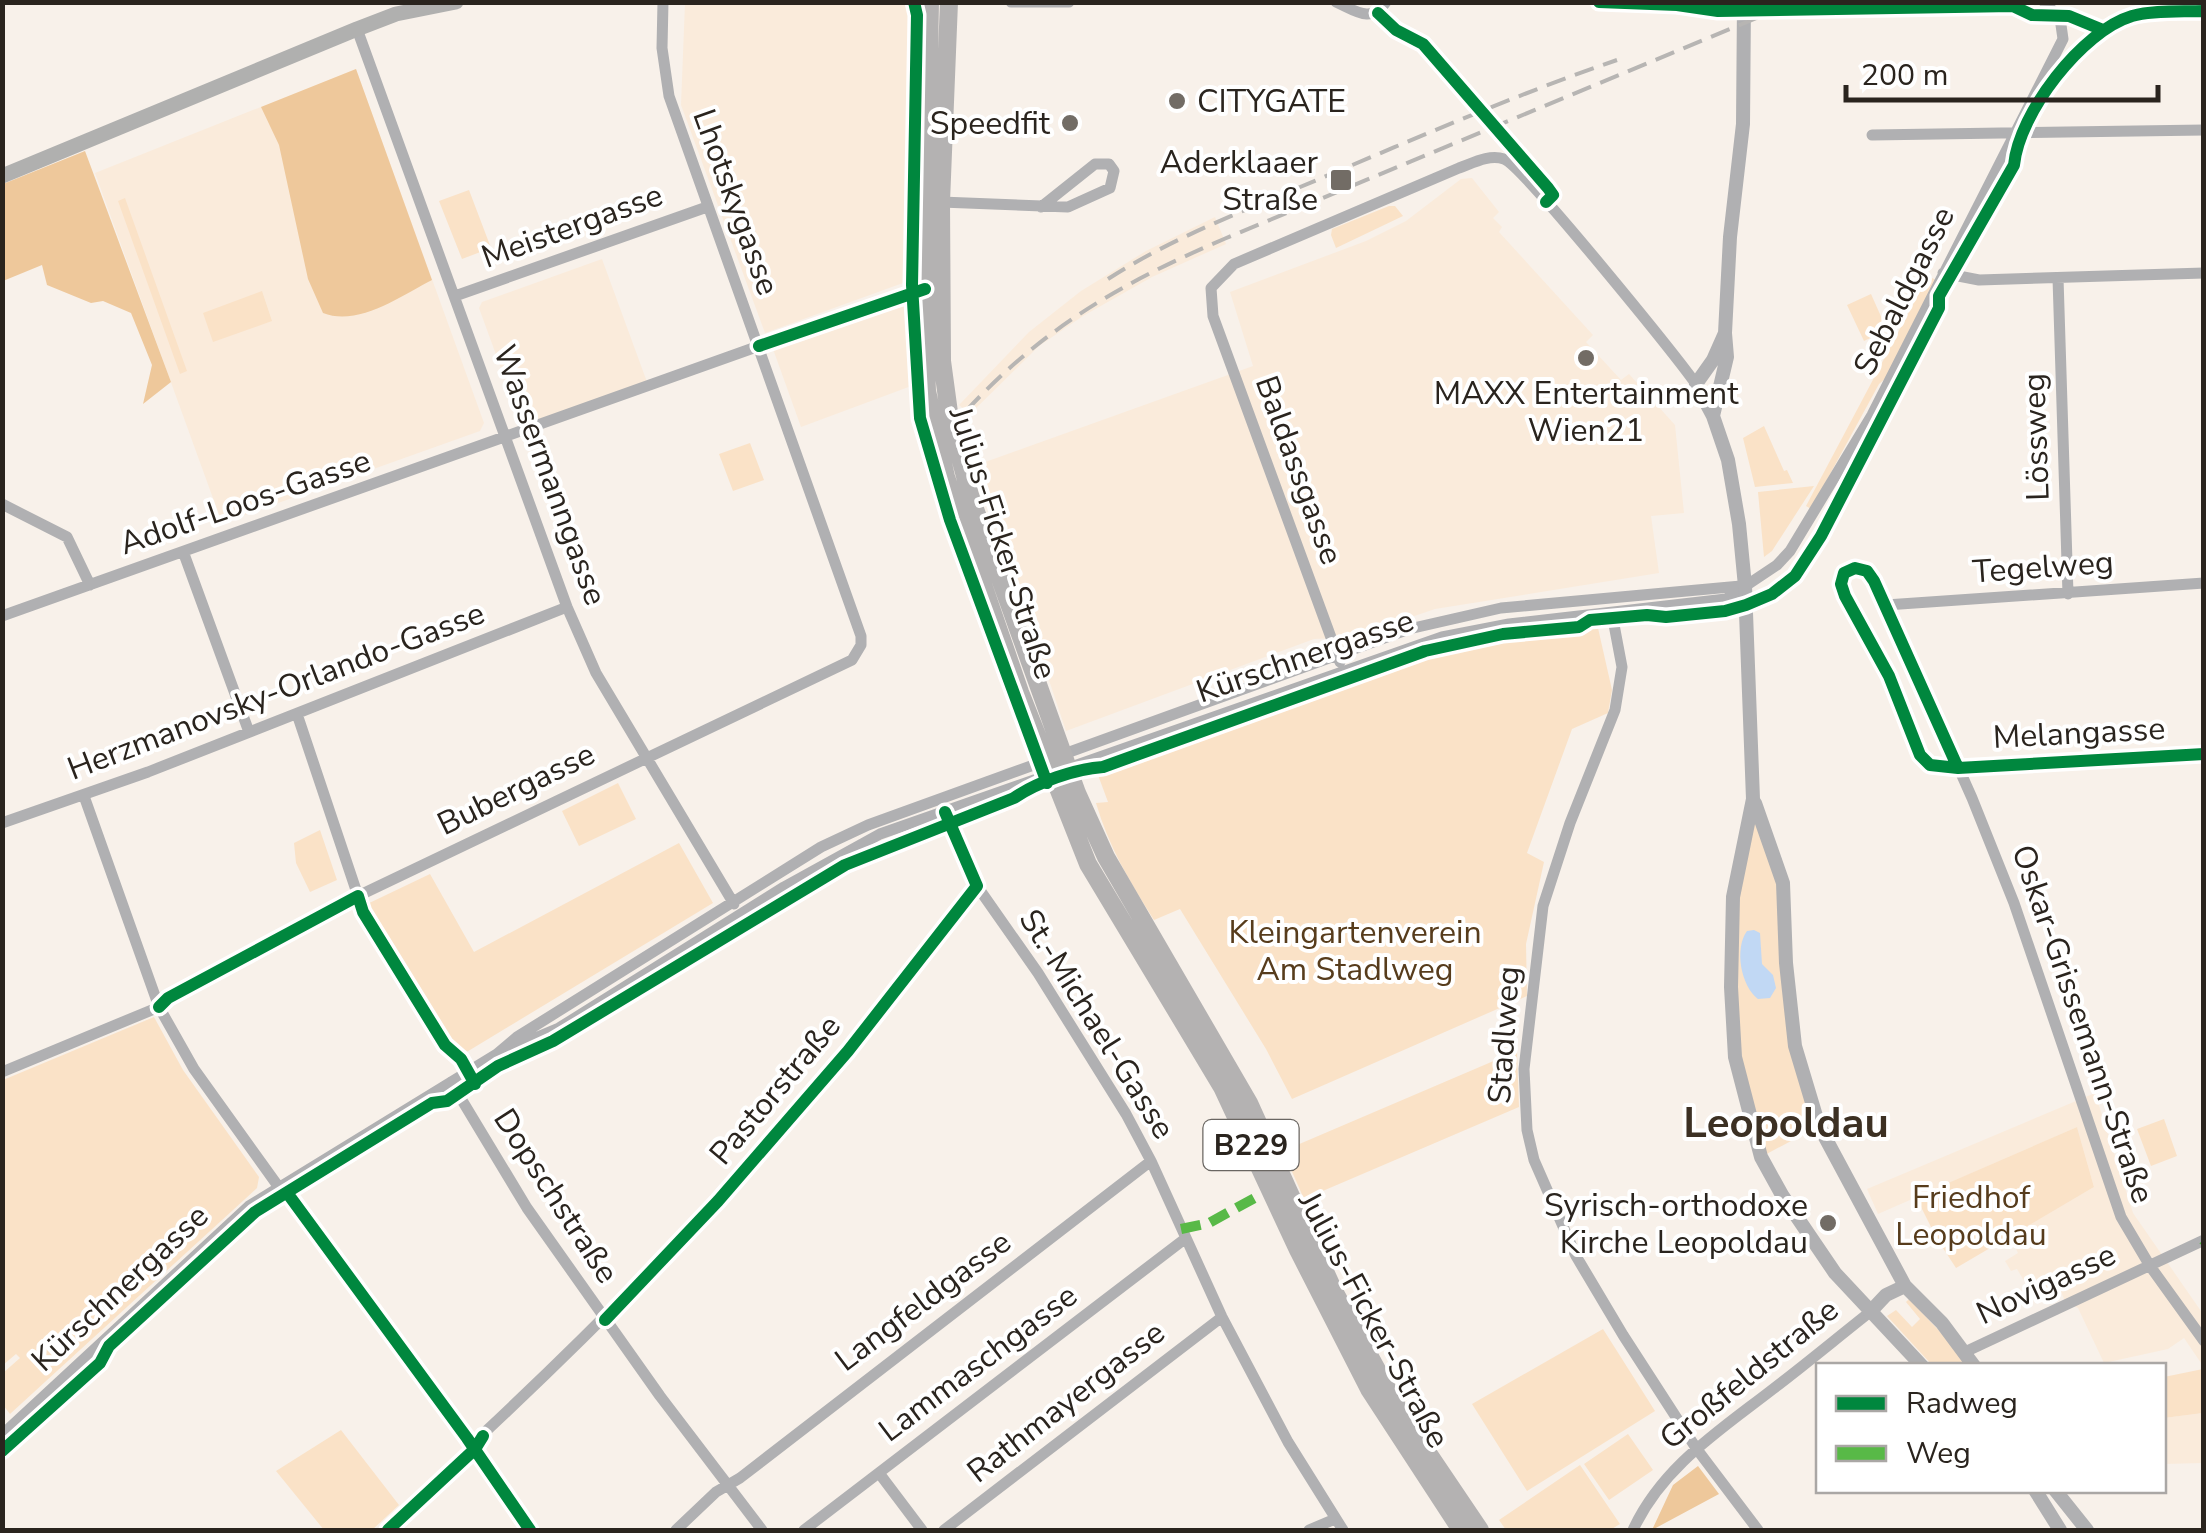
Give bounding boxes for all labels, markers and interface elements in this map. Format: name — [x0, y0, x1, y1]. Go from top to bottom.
scale bar — [1846, 40, 2158, 102]
text: 200 m — [1861, 55, 1948, 96]
place label: CITYGATE — [1197, 80, 1346, 123]
marker: CITYGATE — [1166, 90, 1188, 112]
place label: Speedfit — [930, 102, 1051, 145]
street label: Lhotskygasse — [682, 103, 790, 301]
marker: Speedfit — [1059, 112, 1081, 134]
place label: Aderklaaer Straße — [1160, 141, 1319, 221]
marker: Aderklaaer Straße — [1328, 167, 1354, 193]
street label: Meistergasse — [475, 173, 669, 279]
street label: Sebaldgasse — [1843, 199, 1965, 383]
street label: Wassermanngasse — [483, 339, 617, 611]
marker: MAXX Entertainment Wien21 — [1575, 347, 1597, 369]
street label: Baldassgasse — [1245, 370, 1353, 570]
place label: MAXX Entertainment Wien21 — [1434, 372, 1739, 452]
street label: Lössweg — [2012, 372, 2060, 502]
street label: Julius-Ficker-Straße — [938, 400, 1067, 685]
street label: Adolf-Loos-Gasse — [114, 439, 376, 565]
street label: Tegelweg — [1971, 541, 2115, 593]
street label: Herzmanovsky-Orlando-Gasse — [61, 591, 491, 791]
street label: Kürschnergasse — [1191, 599, 1419, 713]
street label: Melangasse — [1992, 707, 2166, 759]
street label: Bubergasse — [430, 732, 602, 846]
street label: Oskar-Grissemann-Straße — [2001, 839, 2165, 1209]
street label: St.-Michael-Gasse — [1009, 901, 1185, 1147]
park label: Kleingartenverein Am Stadlweg — [1228, 911, 1482, 991]
street label: Stadlweg — [1478, 965, 1530, 1105]
street label: Pastorstraße — [700, 1006, 850, 1174]
district label: Leopoldau — [1683, 1095, 1889, 1152]
street label: Dopschstraße — [484, 1100, 628, 1292]
road number: B229 — [1204, 1120, 1298, 1170]
park label: Friedhof Leopoldau — [1895, 1176, 2047, 1256]
street label: Julius-Ficker-Straße — [1288, 1184, 1460, 1455]
place label: Syrisch-orthodoxe Kirche Leopoldau — [1544, 1184, 1808, 1264]
street label: Kürschnergasse — [22, 1195, 218, 1381]
marker: Syrisch-orthodoxe Kirche Leopoldau — [1817, 1212, 1839, 1234]
street label: Langfeldgasse — [826, 1221, 1020, 1381]
street label: Novigasse — [1970, 1233, 2122, 1335]
street label: Lammaschgasse — [870, 1274, 1086, 1452]
street label: Großfeldstraße — [1651, 1289, 1847, 1459]
street label: Rathmayergasse — [958, 1311, 1174, 1493]
legend — [1816, 1363, 2166, 1493]
text: Radweg — [1906, 1383, 2018, 1424]
text: Weg — [1906, 1433, 1971, 1474]

